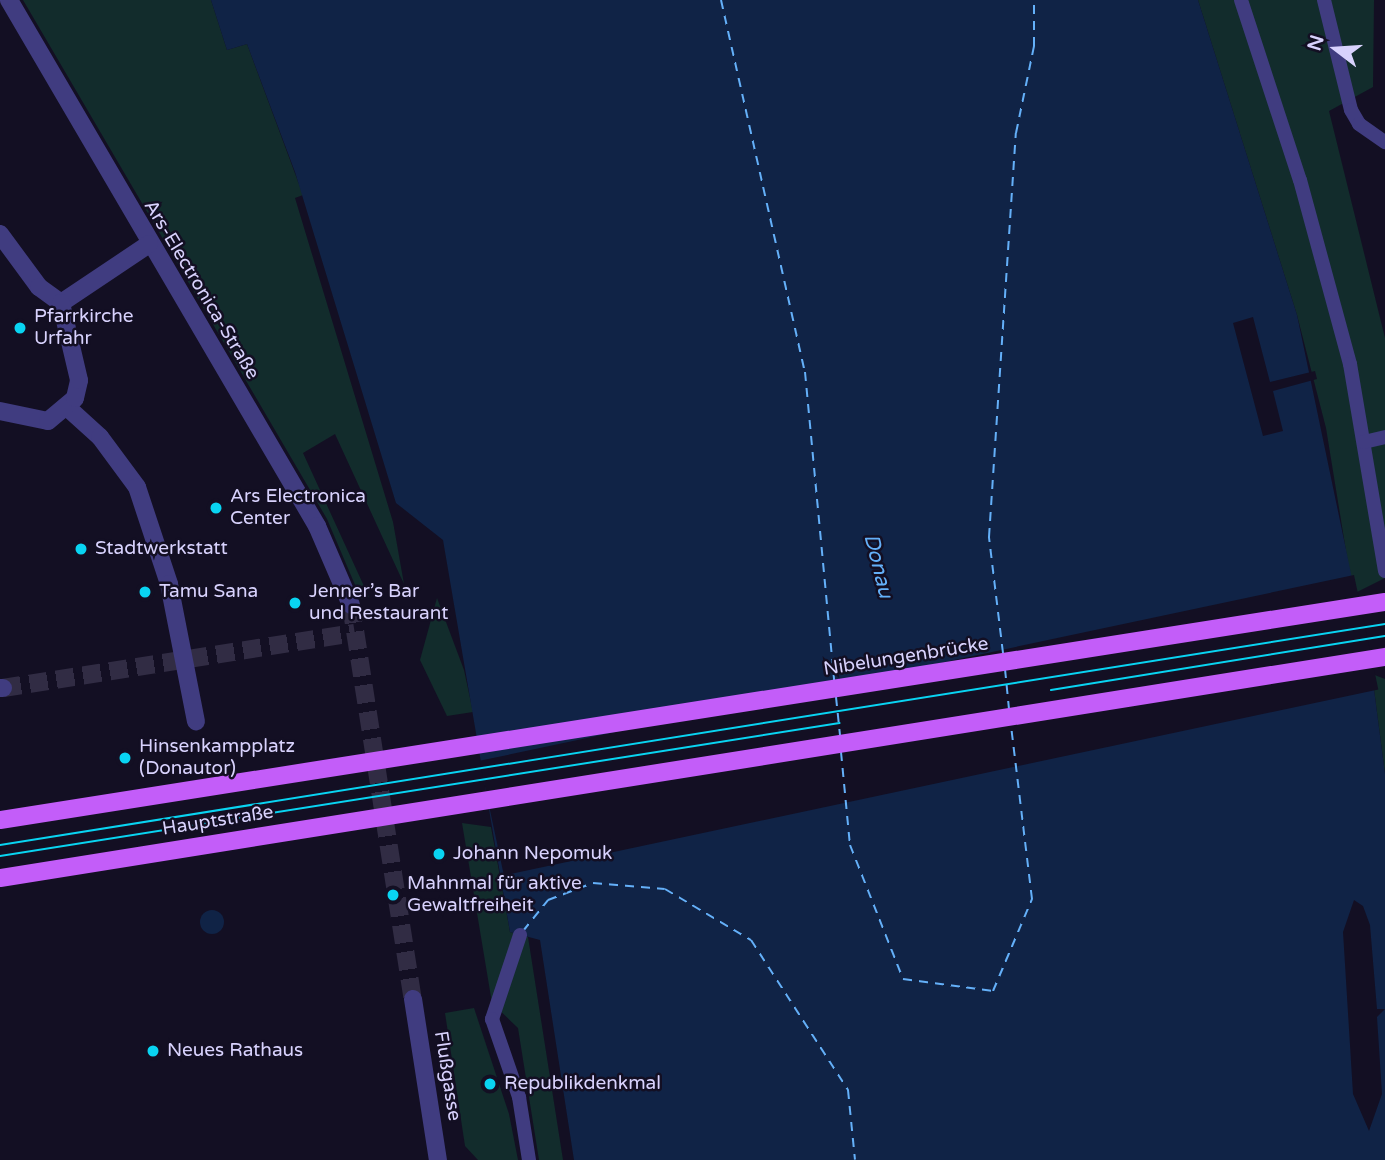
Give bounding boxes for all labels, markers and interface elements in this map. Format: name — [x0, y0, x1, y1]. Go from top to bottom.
north arrow — [1301, 14, 1371, 84]
text: N — [1303, 32, 1329, 53]
street label: Ars-Electronica-Straße — [138, 196, 264, 384]
place label: Pfarrkirche Urfahr — [34, 306, 133, 350]
marker: Pfarrkirche Urfahr — [12, 320, 28, 336]
place label: Ars Electronica Center — [230, 486, 366, 530]
marker: Ars Electronica Center — [208, 500, 224, 516]
water label: Donau — [858, 531, 898, 601]
place label: Stadtwerkstatt — [95, 538, 228, 560]
marker: Stadtwerkstatt — [73, 541, 89, 557]
place label: Tamu Sana — [159, 581, 258, 603]
place label: Jenner’s Bar und Restaurant — [309, 581, 448, 625]
marker: Tamu Sana — [137, 584, 153, 600]
marker: Jenner’s Bar und Restaurant — [287, 595, 303, 611]
street label: Nibelungenbrücke — [822, 633, 990, 681]
place label: Hinsenkampplatz (Donautor) — [139, 736, 295, 780]
marker: Hinsenkampplatz (Donautor) — [117, 750, 133, 766]
street label: Hauptstraße — [161, 801, 275, 841]
place label: Johann Nepomuk — [453, 843, 612, 865]
marker: Johann Nepomuk — [431, 846, 447, 862]
place label: Mahnmal für aktive Gewaltfreiheit — [407, 873, 582, 917]
marker: Mahnmal für aktive Gewaltfreiheit — [385, 887, 401, 903]
street label: Flußgasse — [429, 1029, 465, 1123]
place label: Neues Rathaus — [167, 1040, 303, 1062]
marker: Neues Rathaus — [145, 1043, 161, 1059]
place label: Republikdenkmal — [504, 1073, 661, 1095]
marker: Republikdenkmal — [482, 1076, 498, 1092]

